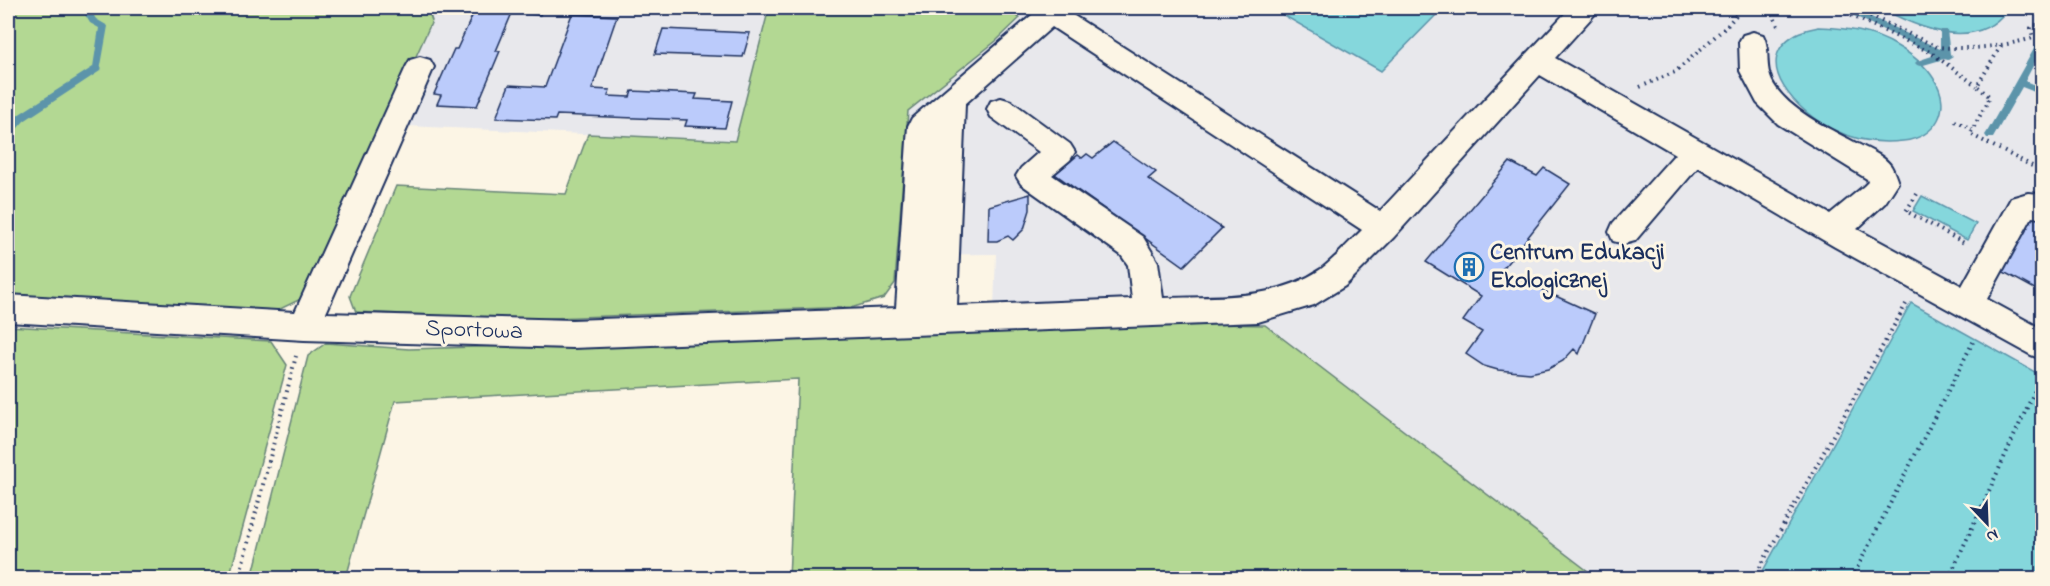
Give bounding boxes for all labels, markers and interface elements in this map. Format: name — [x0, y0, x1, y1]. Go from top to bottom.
place label: Centrum Edukacji Ekologicznej — [1490, 236, 1664, 300]
building icon: Centrum Edukacji Ekologicznej — [1453, 251, 1485, 283]
street label: Sportowa — [425, 312, 523, 350]
north arrow — [1957, 493, 2017, 553]
text: N — [1982, 522, 2002, 548]

